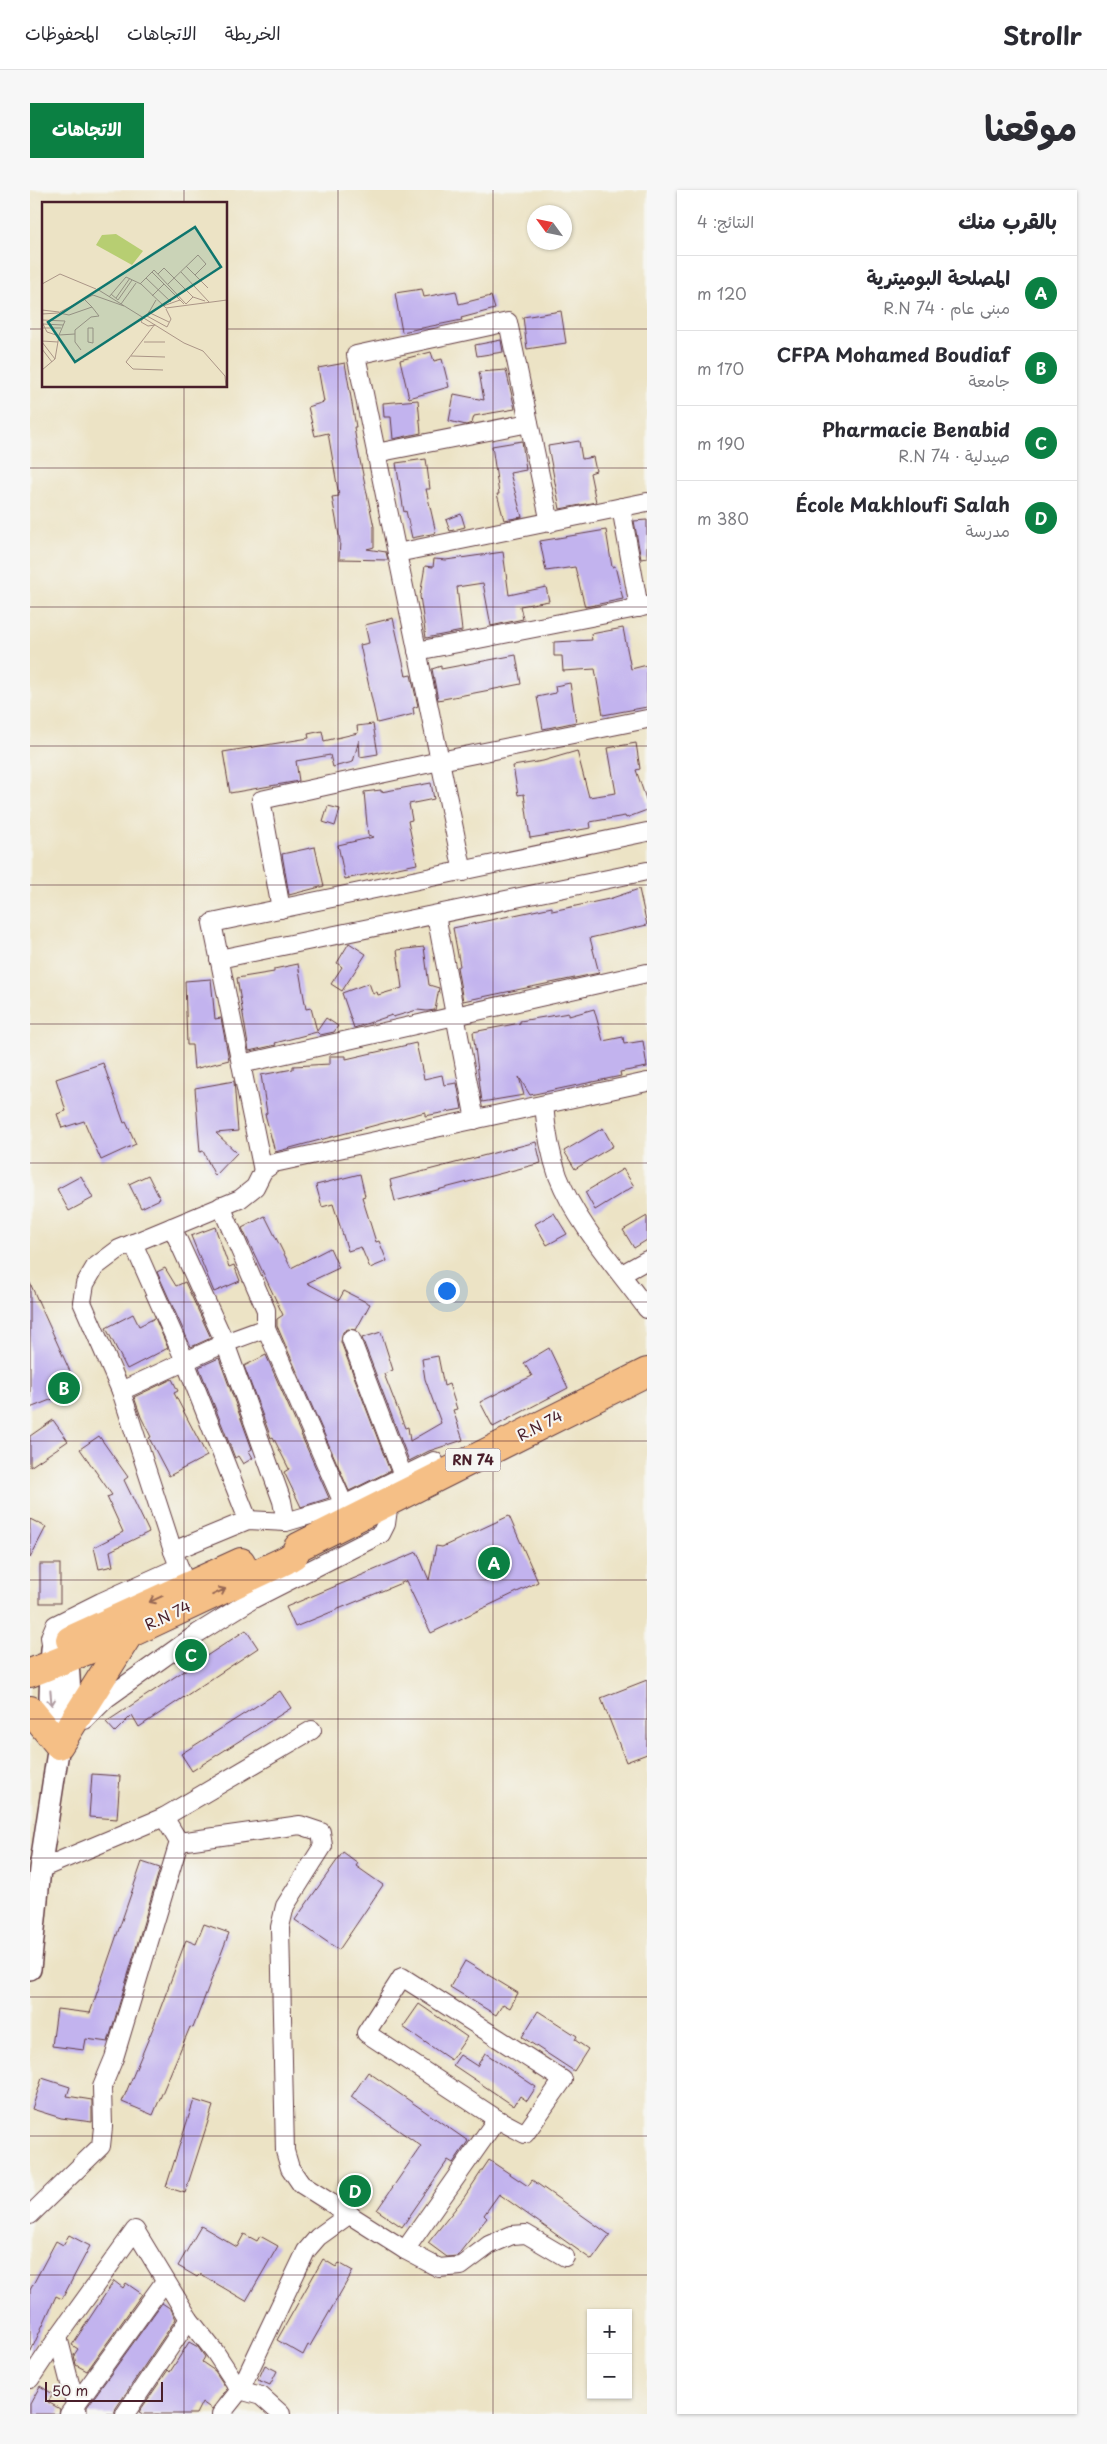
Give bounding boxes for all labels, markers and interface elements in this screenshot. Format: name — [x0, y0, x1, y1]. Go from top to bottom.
text: Strollr — [1003, 17, 1082, 53]
text: المحفوظات — [25, 19, 99, 46]
text: الاتجاهات — [127, 19, 197, 46]
text: الخريطة — [225, 19, 281, 46]
text: موقعنا — [984, 100, 1077, 153]
button: الاتجاهات — [30, 103, 144, 158]
inset map — [42, 202, 228, 388]
text: بالقرب منك — [958, 204, 1057, 236]
north arrow — [527, 205, 572, 250]
text: النتائج: 4 — [697, 209, 754, 233]
text: المصلحة البوميترية — [867, 263, 1010, 291]
text: 120 m — [697, 281, 747, 305]
text: A — [1035, 281, 1047, 305]
text: مبنى عام · R.N 74 — [883, 295, 1010, 319]
text: CFPA Mohamed Boudiaf — [777, 340, 1010, 368]
text: 170 m — [697, 356, 744, 380]
text: B — [1036, 356, 1047, 380]
text: جامعة — [968, 368, 1010, 392]
text: Pharmacie Benabid — [822, 415, 1010, 443]
text: 190 m — [697, 431, 745, 455]
text: C — [1035, 431, 1047, 455]
text: صيدلية · R.N 74 — [898, 443, 1010, 467]
text: École Makhloufi Salah — [796, 490, 1010, 518]
text: 380 m — [697, 506, 749, 530]
text: D — [1035, 506, 1047, 530]
text: مدرسة — [965, 518, 1010, 542]
your location — [434, 1278, 460, 1304]
pin: B — [48, 1369, 80, 1407]
street label: R.N 74 — [512, 1403, 566, 1446]
road number: RN 74 — [446, 1448, 500, 1472]
pin: A — [478, 1544, 510, 1582]
one-way arrow — [211, 1587, 226, 1596]
street label: R.N 74 — [140, 1594, 194, 1635]
one-way arrow — [149, 1595, 164, 1605]
pin: C — [175, 1636, 207, 1674]
one-way arrow — [46, 1689, 56, 1705]
pin: D — [339, 2172, 371, 2210]
map controls — [587, 2309, 632, 2399]
button: + — [587, 2309, 632, 2354]
button: − — [587, 2354, 632, 2399]
scale bar — [45, 2379, 162, 2402]
text: 50 m — [52, 2380, 88, 2401]

